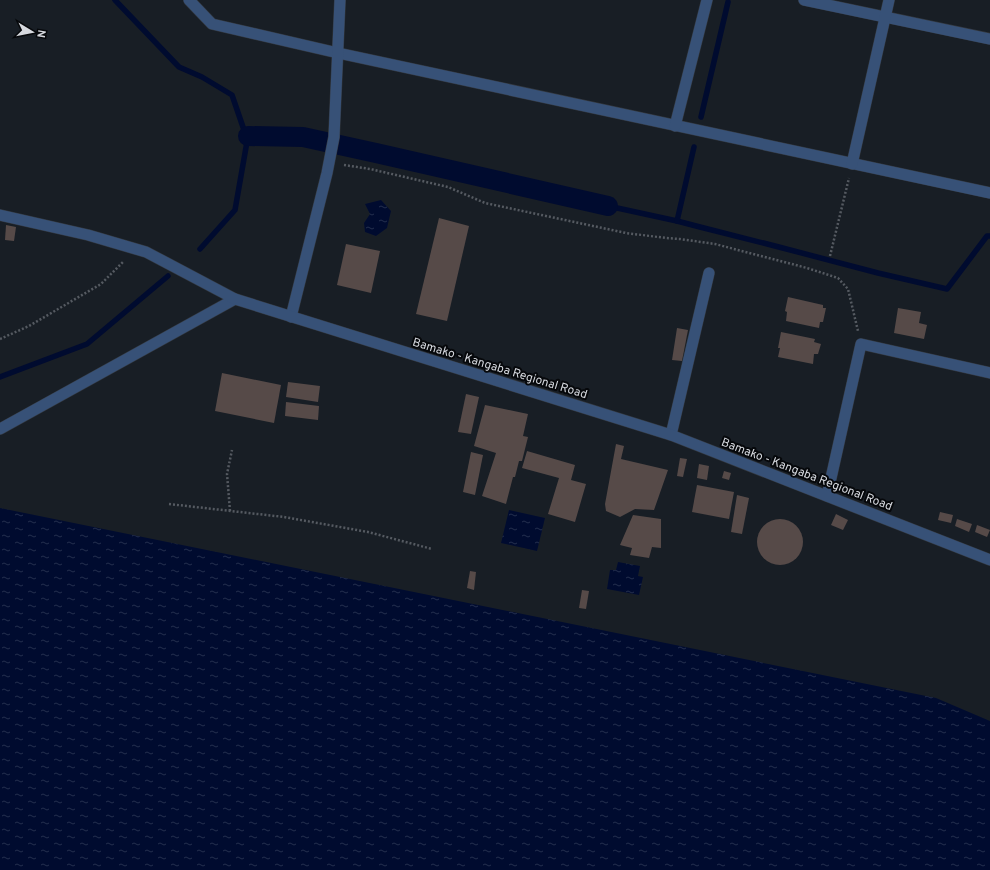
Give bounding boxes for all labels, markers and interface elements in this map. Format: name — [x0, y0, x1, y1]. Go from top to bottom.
north arrow — [12, 12, 52, 52]
text: N — [33, 28, 48, 39]
street label: Bamako - Kangaba Regional Road — [410, 335, 589, 403]
street label: Bamako - Kangaba Regional Road — [719, 435, 895, 515]

